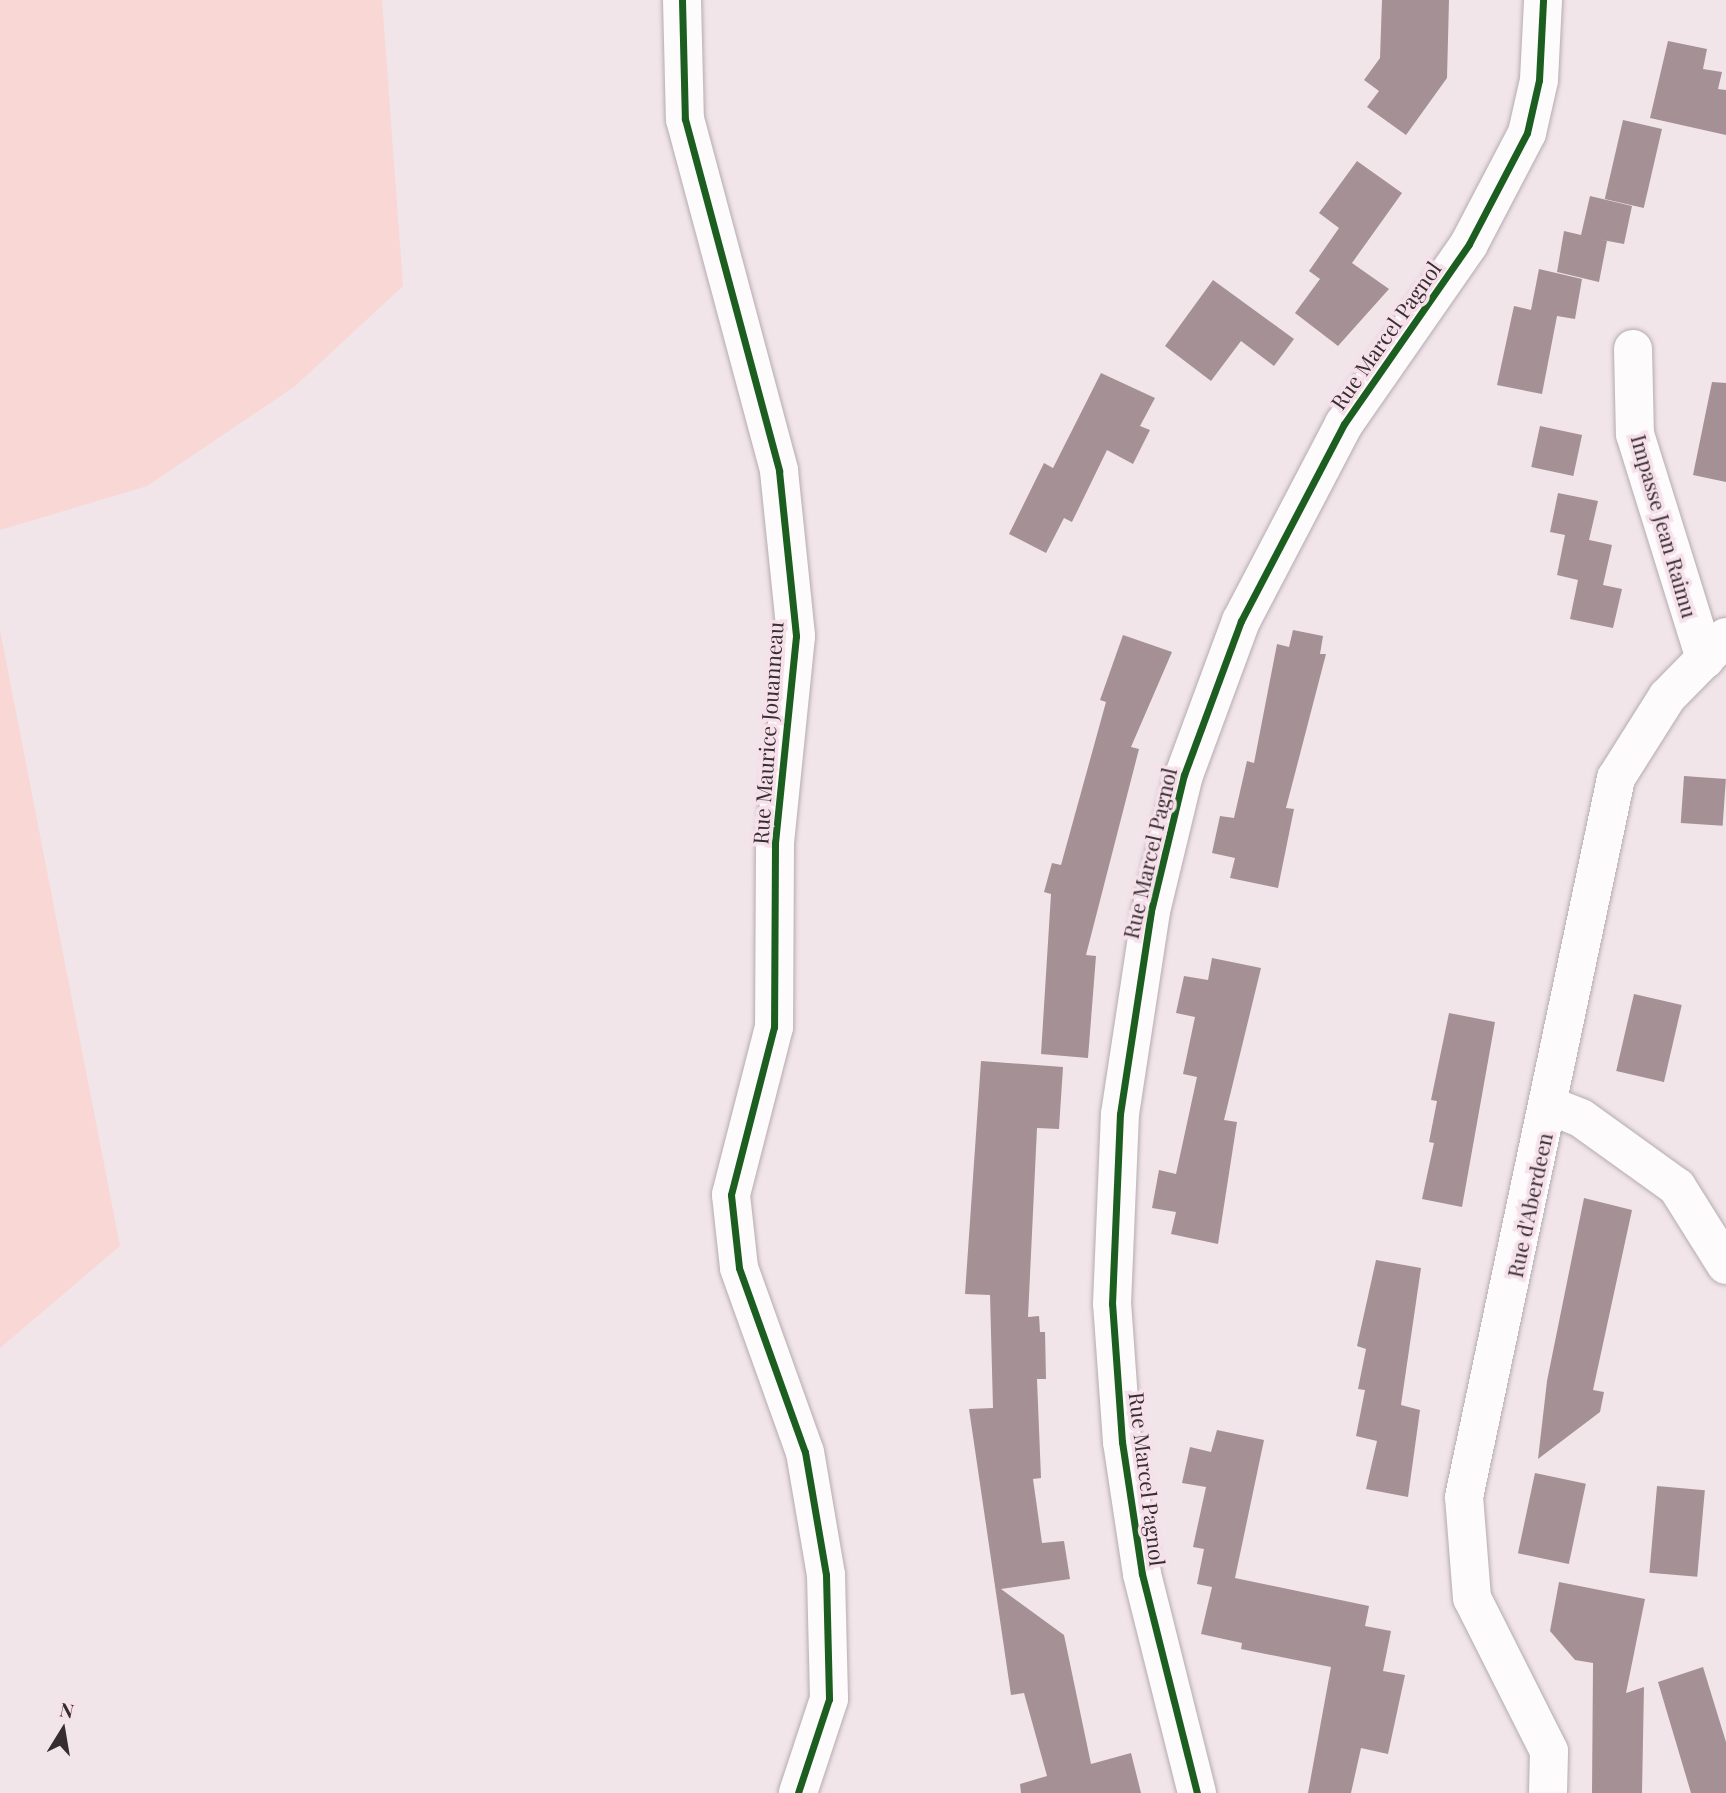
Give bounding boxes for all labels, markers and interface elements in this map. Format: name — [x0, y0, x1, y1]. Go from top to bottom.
street label: Rue Marcel Pagnol — [1325, 256, 1445, 414]
street label: Impasse Jean Raimu — [1627, 431, 1703, 621]
street label: Rue Maurice Jouanneau — [747, 621, 787, 845]
street label: Rue Marcel Pagnol — [1117, 765, 1181, 941]
street label: Rue d'Aberdeen — [1501, 1130, 1557, 1280]
street label: Rue Marcel Pagnol — [1125, 1391, 1171, 1567]
north arrow — [28, 1695, 98, 1765]
text: N — [58, 1695, 76, 1723]

